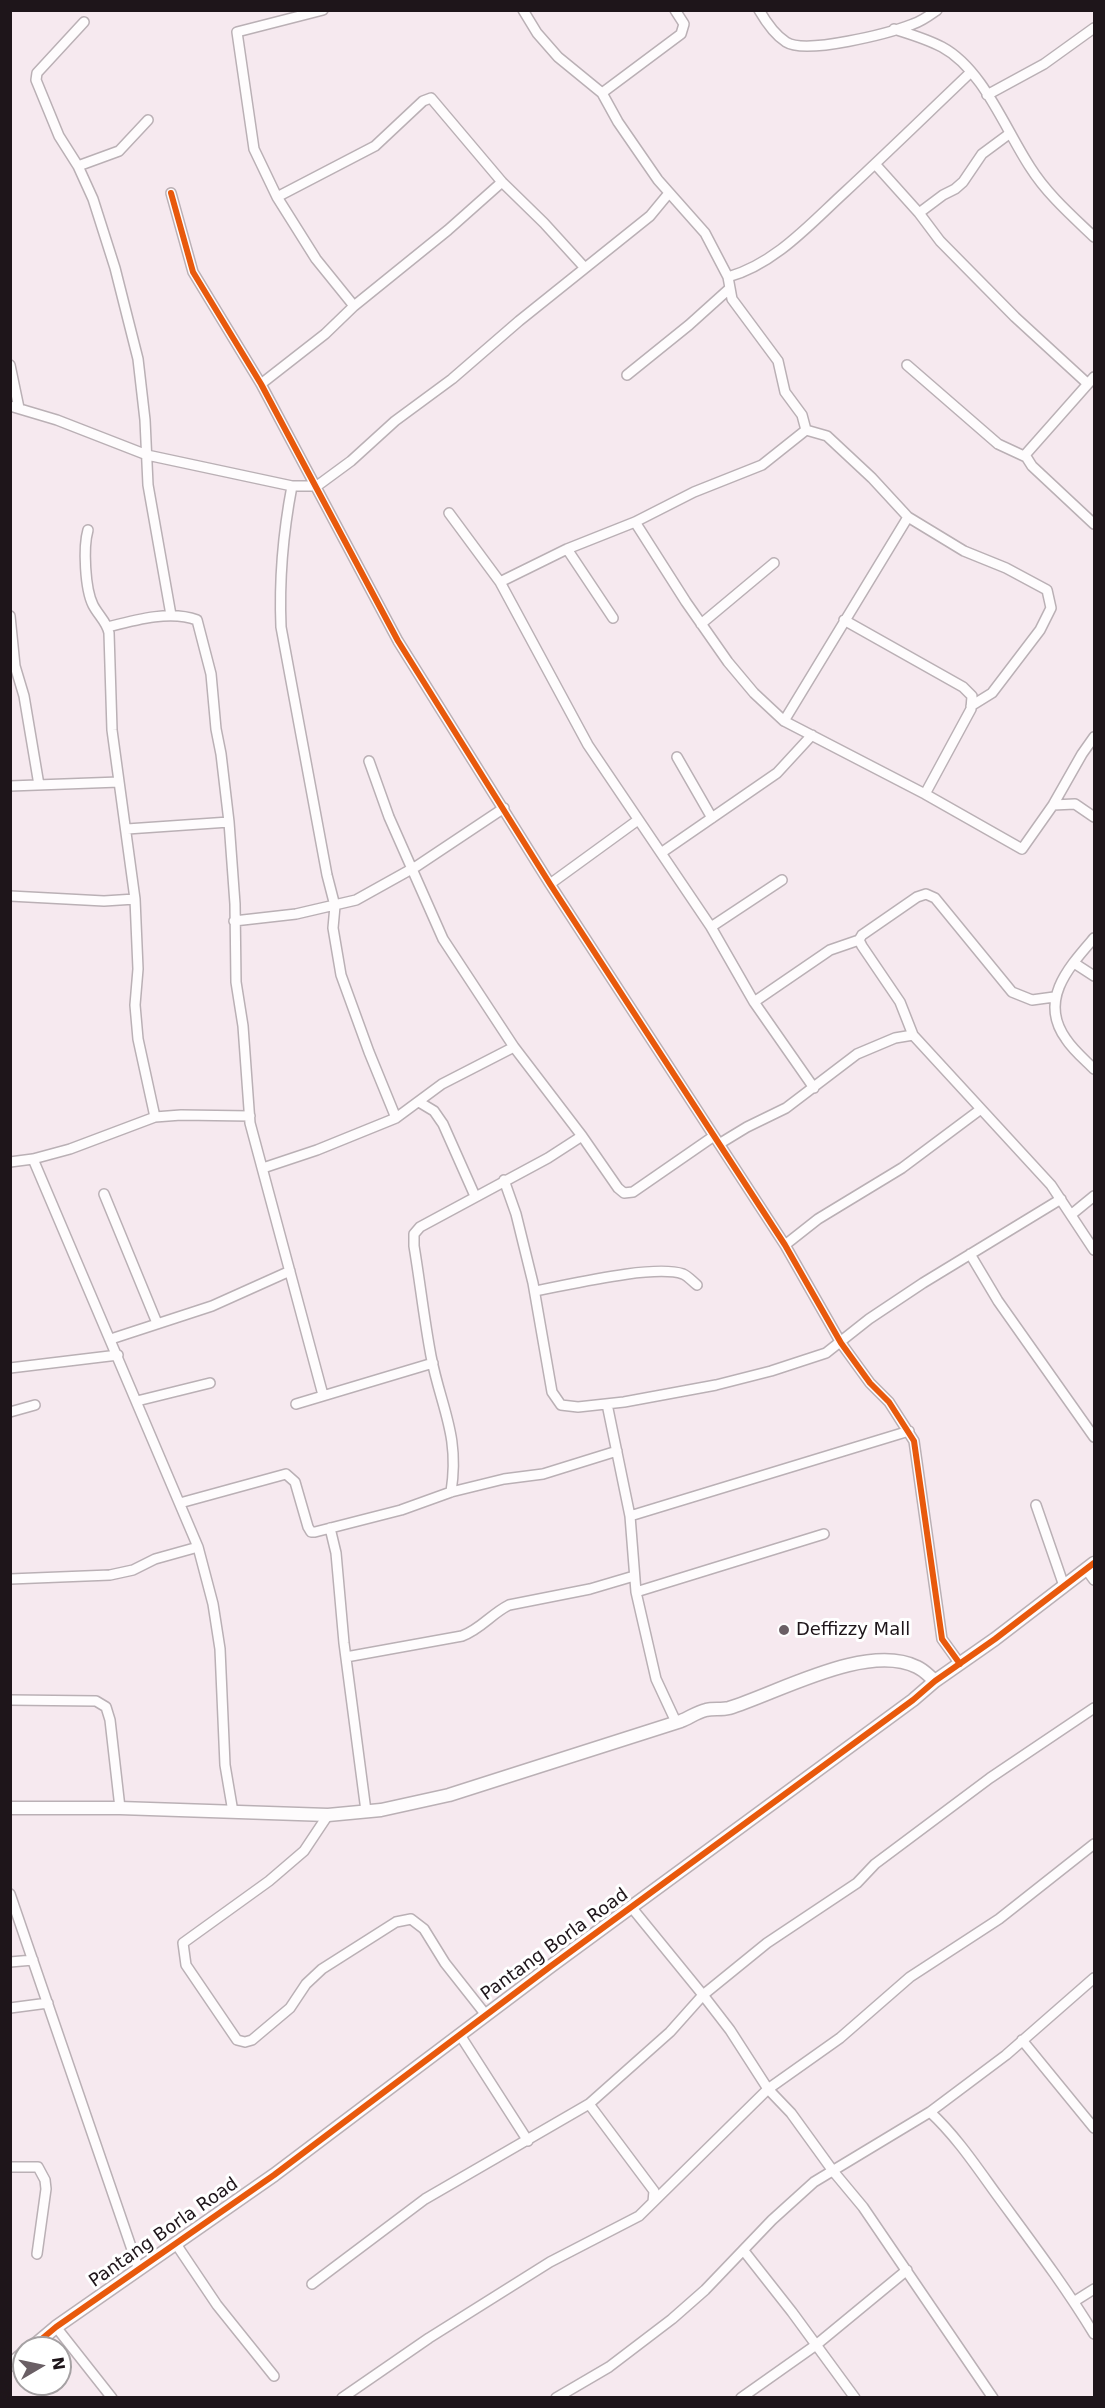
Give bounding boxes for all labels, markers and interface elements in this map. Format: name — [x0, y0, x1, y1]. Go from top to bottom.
place label: Deffizzy Mall — [796, 1619, 910, 1641]
marker: Deffizzy Mall — [777, 1623, 791, 1637]
street label: Pantang Borla Road — [477, 1884, 633, 2006]
street label: Pantang Borla Road — [85, 2173, 243, 2293]
north arrow — [12, 2336, 72, 2396]
text: N — [48, 2355, 69, 2372]

